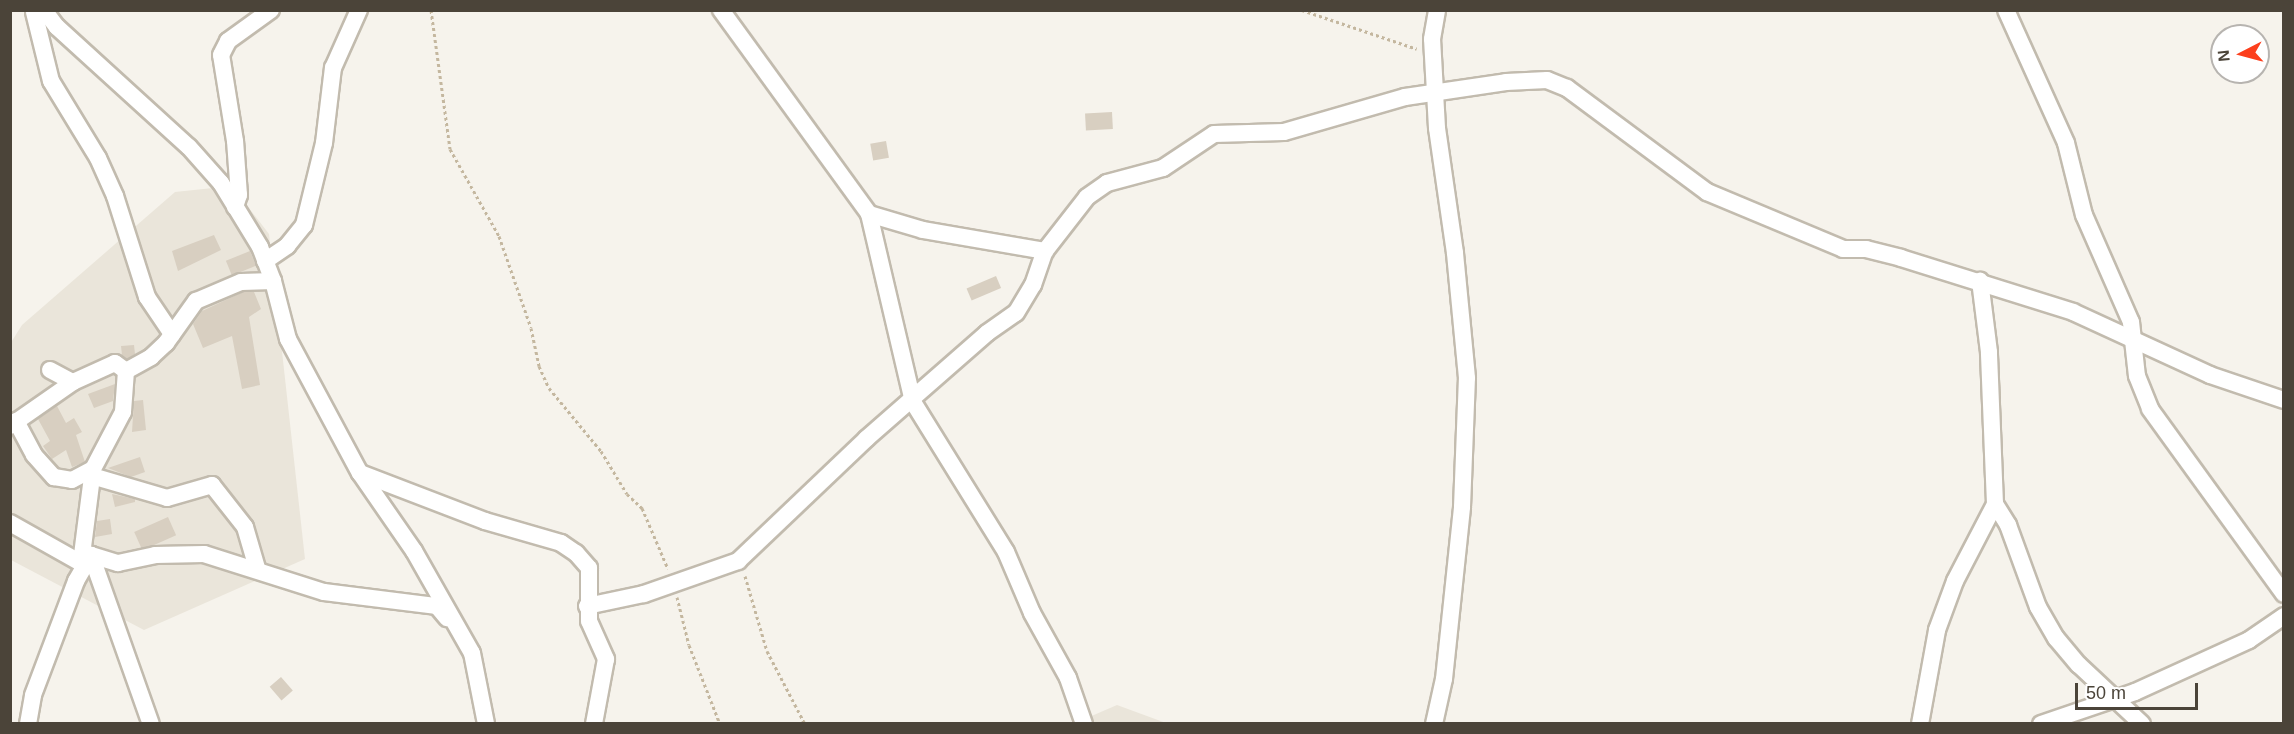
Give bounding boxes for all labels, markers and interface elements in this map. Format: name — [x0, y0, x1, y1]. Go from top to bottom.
north arrow — [2210, 24, 2270, 84]
text: N — [2215, 49, 2233, 62]
scale bar — [2078, 671, 2201, 709]
text: 50 m — [2086, 683, 2126, 703]

